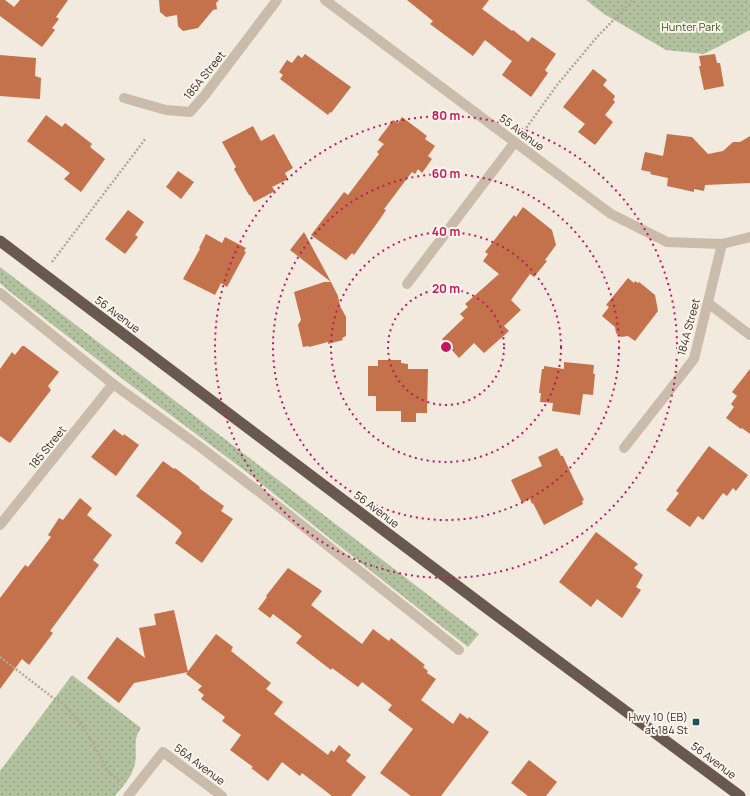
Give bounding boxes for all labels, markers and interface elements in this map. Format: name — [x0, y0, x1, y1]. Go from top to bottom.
park label: Hunter Park — [661, 19, 721, 34]
street label: 185A Street — [180, 48, 228, 102]
text: 80 m — [432, 107, 460, 124]
street label: 55 Avenue — [496, 110, 548, 154]
text: 60 m — [432, 165, 460, 182]
text: 40 m — [432, 223, 460, 240]
text: 20 m — [432, 280, 460, 297]
street label: 56 Avenue — [92, 292, 144, 336]
street label: 184A Street — [673, 297, 703, 357]
centre of rings — [439, 340, 453, 354]
street label: 185 Street — [25, 422, 69, 472]
street label: 56 Avenue — [351, 487, 403, 531]
place label: Hwy 10 (EB) at 184 St — [628, 709, 688, 737]
marker: Hwy 10 (EB) at 184 St — [691, 717, 701, 727]
street label: 56 Avenue — [688, 738, 740, 782]
street label: 56A Avenue — [172, 740, 229, 788]

